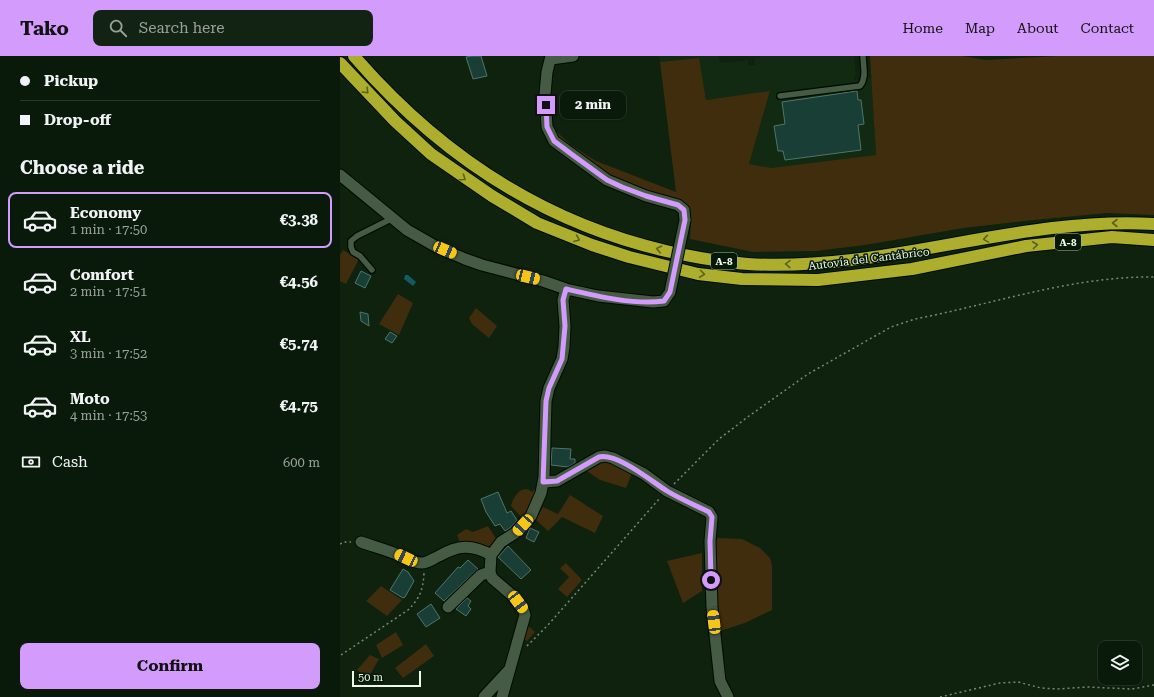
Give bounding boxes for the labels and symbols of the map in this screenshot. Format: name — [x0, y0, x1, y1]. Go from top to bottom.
one-way arrow — [362, 86, 369, 94]
callout: 2 min — [560, 91, 626, 119]
route end — [537, 96, 555, 114]
one-way arrow — [459, 173, 466, 180]
one-way arrow — [1112, 219, 1118, 227]
one-way arrow — [573, 234, 581, 242]
one-way arrow — [983, 234, 989, 242]
road number: A-8 — [1055, 234, 1081, 250]
car — [432, 240, 458, 260]
one-way arrow — [1032, 241, 1038, 250]
one-way arrow — [656, 245, 662, 253]
street label: Autovía del Cantábrico — [808, 245, 930, 273]
road number: A-8 — [711, 253, 737, 269]
one-way arrow — [785, 260, 791, 268]
car — [515, 268, 541, 286]
one-way arrow — [699, 269, 705, 278]
car — [511, 512, 535, 538]
car — [393, 547, 419, 569]
route start — [702, 571, 720, 589]
car — [506, 589, 530, 615]
car — [707, 609, 721, 635]
scale bar — [352, 669, 421, 688]

